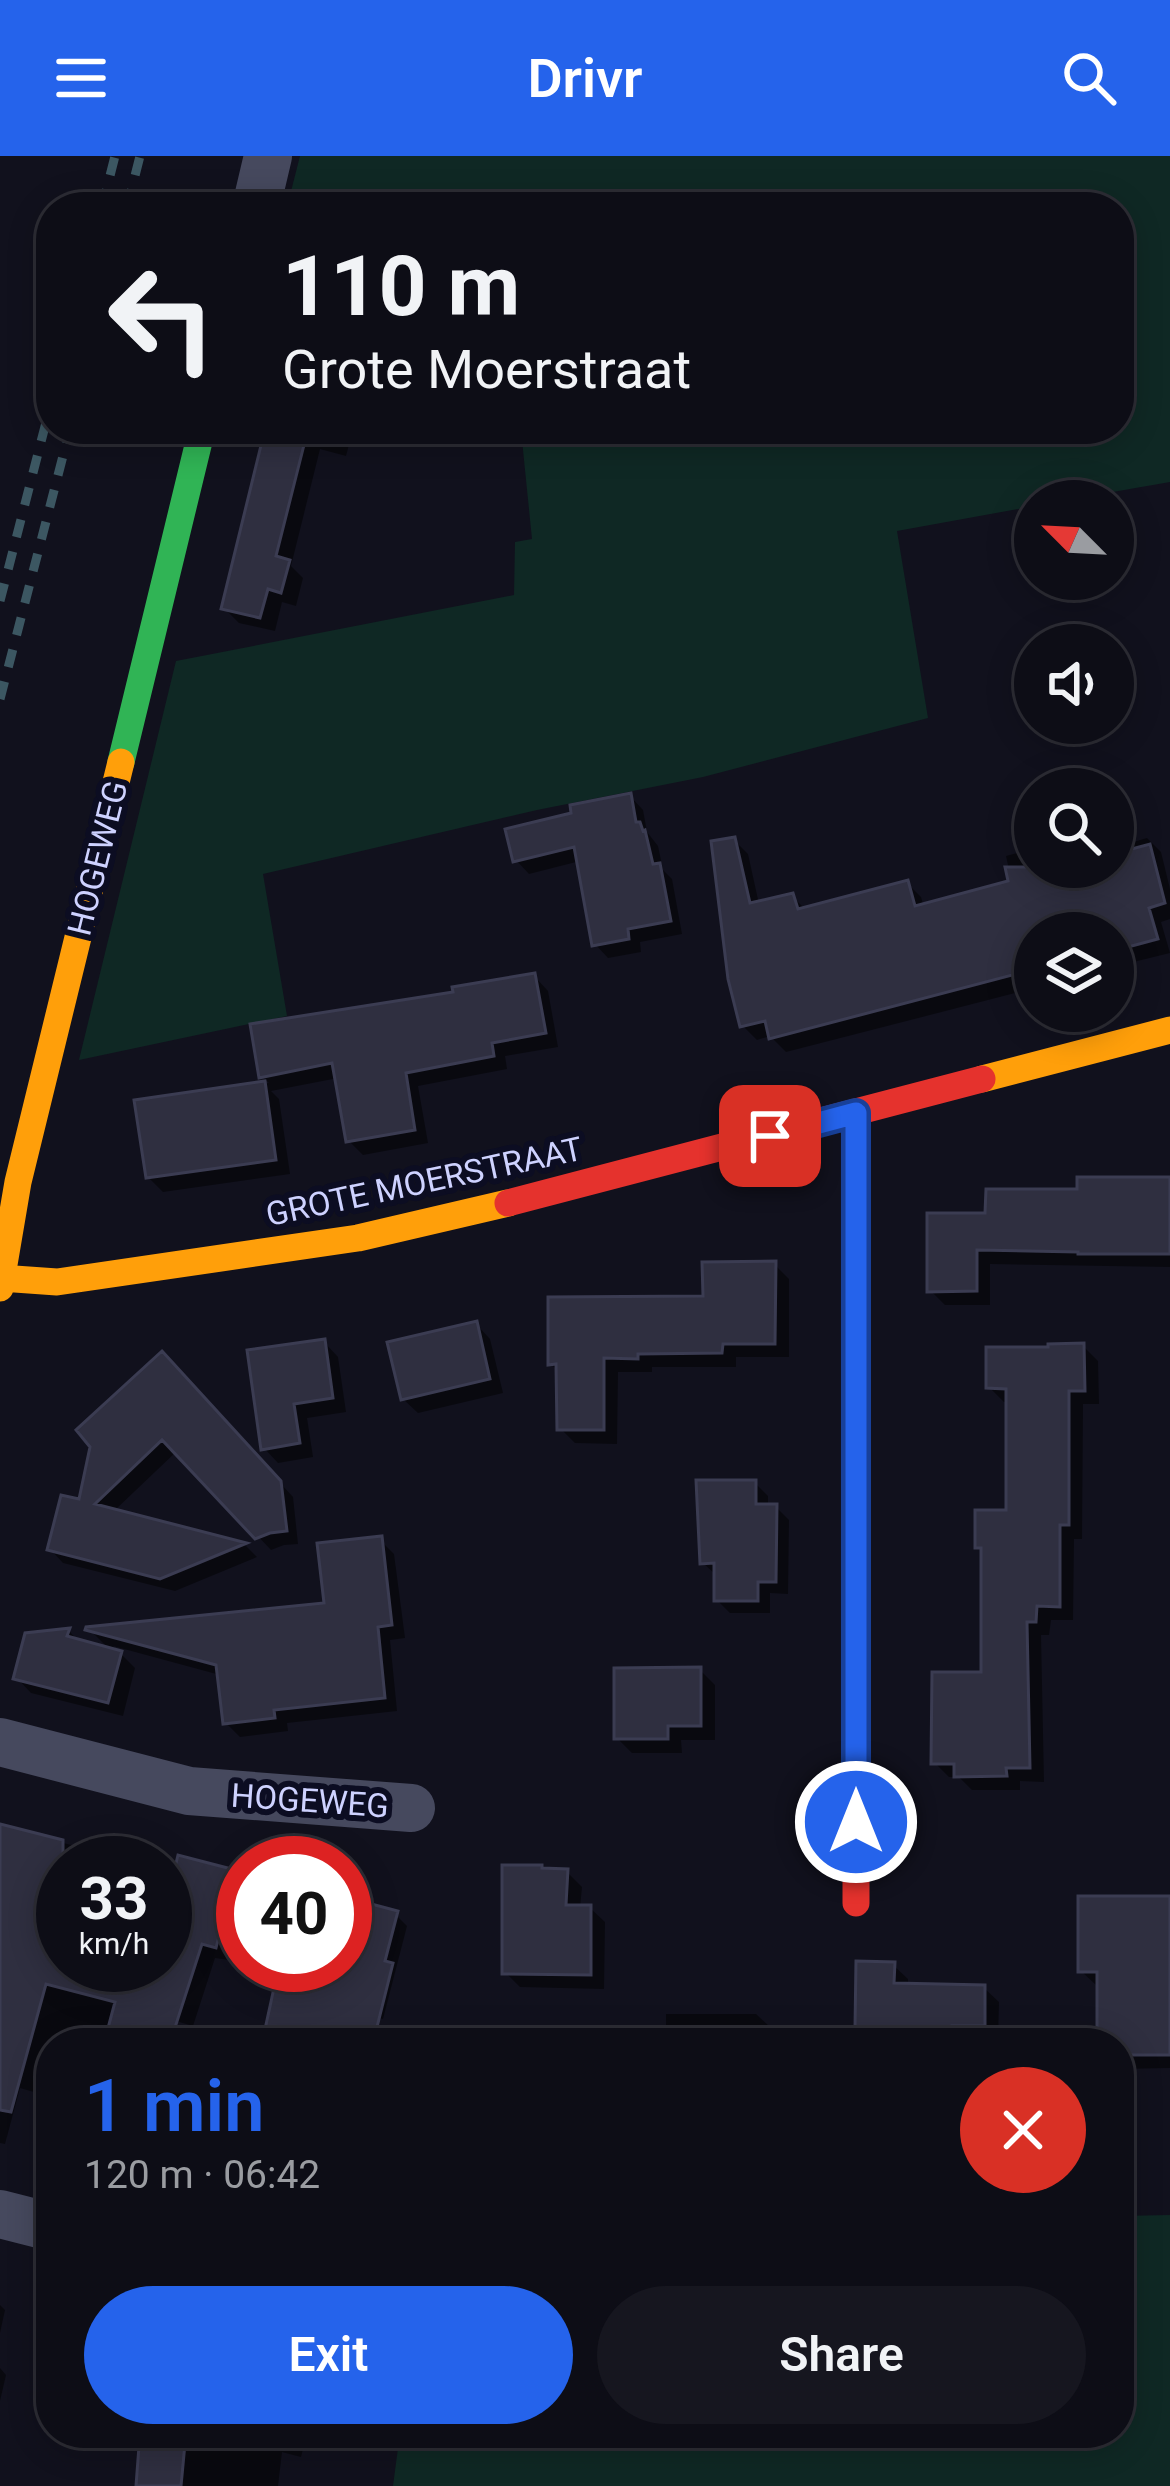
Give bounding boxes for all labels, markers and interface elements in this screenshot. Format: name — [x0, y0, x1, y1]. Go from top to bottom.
icon: menu — [48, 45, 114, 111]
icon: search — [1056, 45, 1122, 111]
text: Drivr — [527, 47, 643, 110]
text: 110 m — [282, 237, 520, 336]
icon: left — [84, 240, 240, 396]
text: Grote Moerstraat — [282, 338, 691, 401]
north arrow — [1014, 480, 1134, 600]
map controls — [1014, 480, 1134, 1032]
button: sound — [1014, 624, 1134, 744]
button: search — [1014, 768, 1134, 888]
street label: HOGEWEG — [59, 777, 136, 939]
button: layers — [1014, 912, 1134, 1032]
pin — [719, 1085, 821, 1187]
icon: arrive — [737, 1103, 803, 1169]
street label: GROTE MOERSTRAAT — [262, 1129, 586, 1234]
position arrow — [793, 1759, 919, 1885]
street label: HOGEWEG — [230, 1776, 390, 1825]
speed limit sign: 40 — [216, 1836, 372, 1992]
text: 33 — [80, 1863, 148, 1934]
text: km/h — [79, 1926, 149, 1961]
text: 1 min — [84, 2064, 265, 2149]
button: close — [960, 2067, 1086, 2193]
text: 120 m · 06:42 — [84, 2152, 320, 2198]
button: Exit — [84, 2286, 573, 2424]
button: Share — [597, 2286, 1086, 2424]

